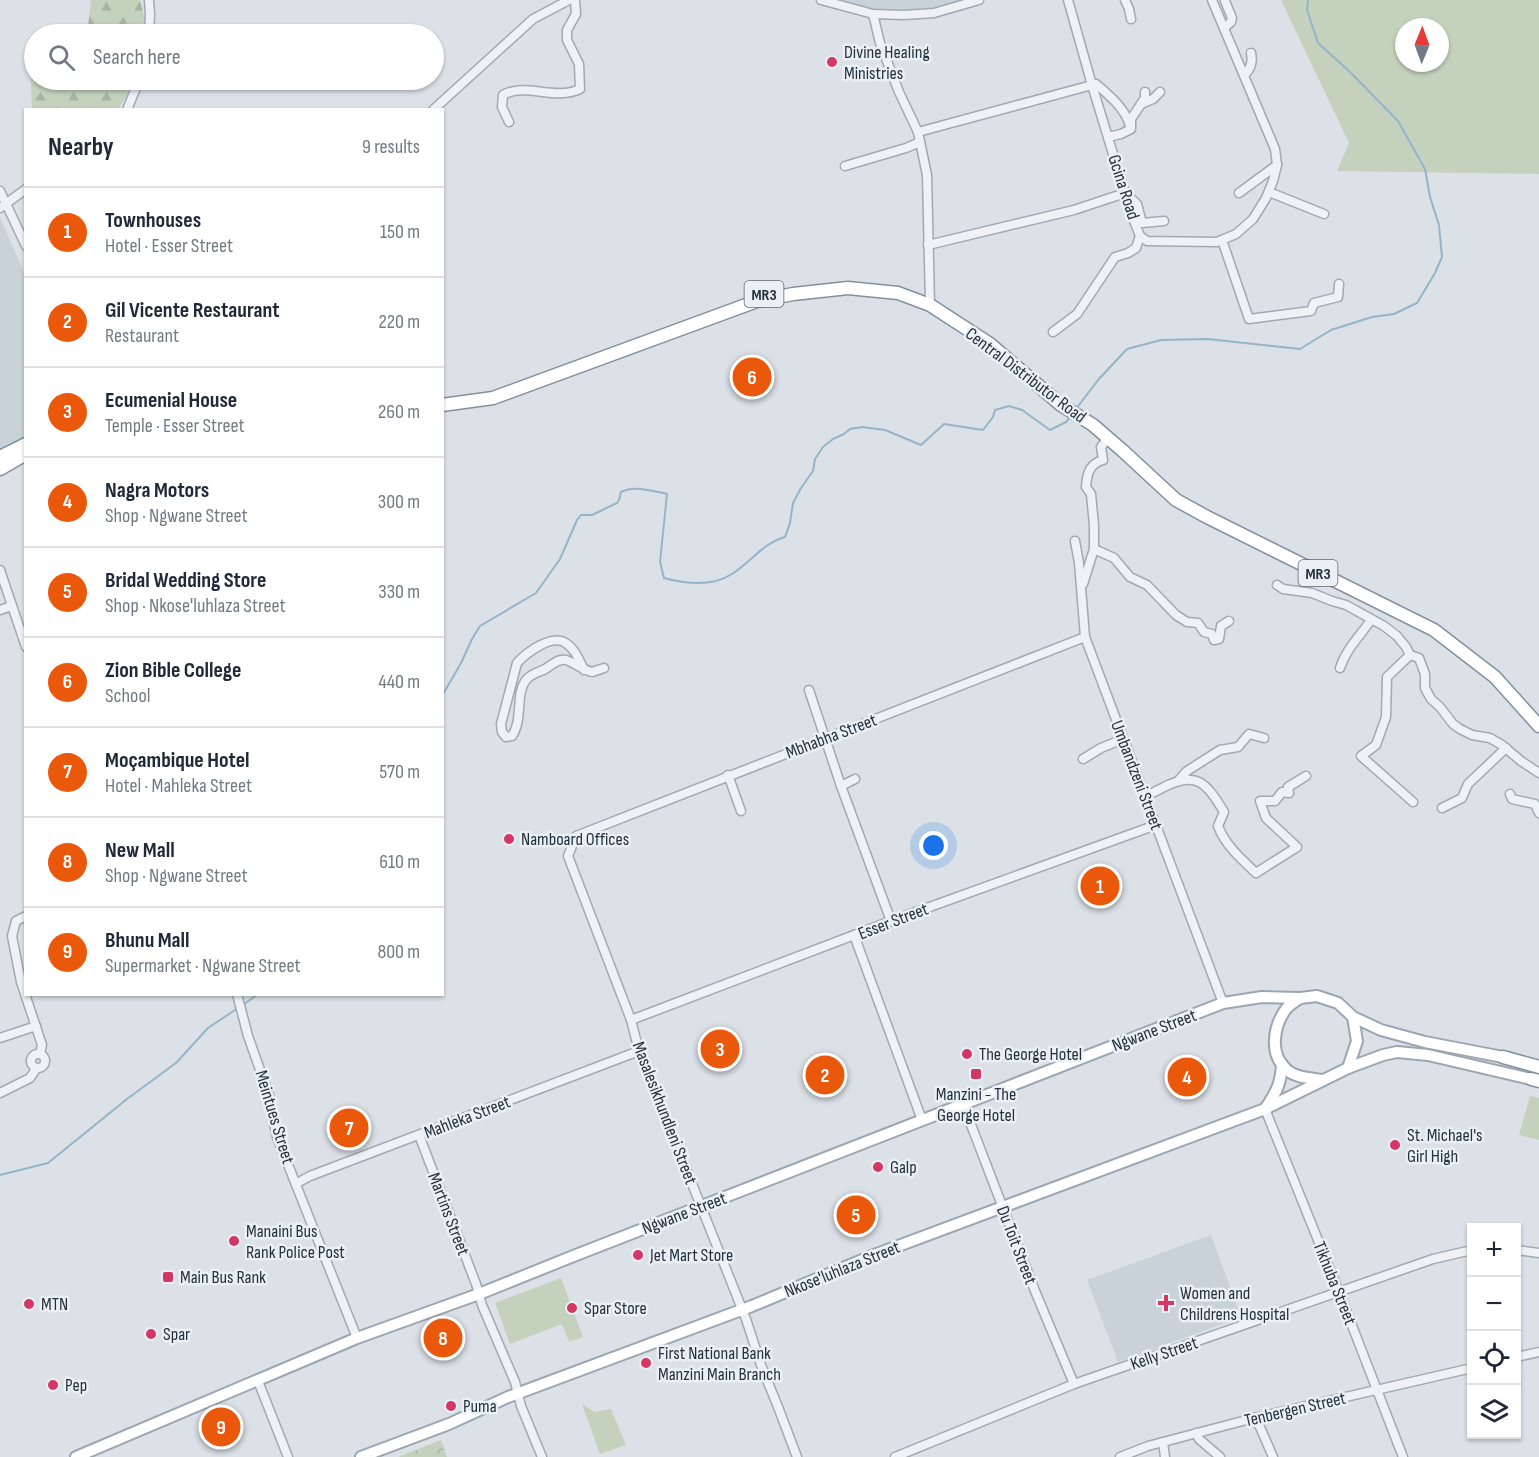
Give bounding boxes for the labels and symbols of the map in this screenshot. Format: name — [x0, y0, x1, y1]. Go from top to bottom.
north arrow — [1395, 18, 1449, 72]
place label: Divine Healing Ministries — [844, 42, 930, 84]
marker: Divine Healing Ministries — [825, 55, 839, 69]
street label: Gcina Road — [1103, 152, 1144, 222]
road number: MR3 — [744, 281, 783, 307]
street label: Central Distributor Road — [961, 323, 1090, 428]
pin: 6 — [732, 354, 771, 400]
road number: MR3 — [1298, 560, 1338, 586]
street label: Mbhabha Street — [783, 709, 880, 763]
street label: Umbandzeni Street — [1106, 718, 1167, 833]
place label: Namboard Offices — [521, 829, 629, 850]
your location — [919, 831, 948, 860]
marker: Namboard Offices — [502, 832, 516, 846]
pin: 1 — [1080, 864, 1120, 908]
street label: Esser Street — [855, 898, 932, 944]
street label: Ngwane Street — [1109, 1005, 1200, 1056]
pin: 3 — [700, 1026, 740, 1072]
street label: Masalesikhundleni Street — [628, 1039, 702, 1188]
place label: The George Hotel — [979, 1044, 1082, 1065]
marker: The George Hotel — [960, 1047, 974, 1061]
pin: 2 — [806, 1052, 844, 1098]
pin: 4 — [1168, 1054, 1206, 1100]
marker: Manzini - The George Hotel — [969, 1067, 983, 1081]
street label: Meintues Street — [250, 1068, 299, 1167]
place label: Manzini - The George Hotel — [936, 1084, 1016, 1126]
street label: Mahleka Street — [421, 1091, 514, 1143]
pin: 7 — [330, 1106, 368, 1150]
place label: St. Michael's Girl High — [1407, 1125, 1482, 1167]
marker: St. Michael's Girl High — [1388, 1138, 1402, 1152]
place label: Galp — [890, 1157, 917, 1178]
marker: Galp — [871, 1160, 885, 1174]
street label: Martins Street — [423, 1170, 474, 1259]
street label: Ngwane Street — [639, 1188, 730, 1239]
pin: 5 — [836, 1192, 876, 1238]
street label: Du Toit Street — [992, 1203, 1041, 1288]
place label: Manaini Bus Rank Police Post — [246, 1221, 345, 1263]
marker: Manaini Bus Rank Police Post — [227, 1234, 241, 1248]
street label: Nkose'luhlaza Street — [781, 1237, 904, 1302]
street label: Tikhuba Street — [1308, 1238, 1361, 1328]
place label: Jet Mart Store — [649, 1245, 733, 1266]
marker: Jet Mart Store — [631, 1248, 645, 1262]
place label: Main Bus Rank — [180, 1267, 266, 1288]
marker: Main Bus Rank — [161, 1270, 175, 1284]
place label: Women and Childrens Hospital — [1180, 1283, 1289, 1325]
place label: MTN — [41, 1294, 68, 1315]
marker: Women and Childrens Hospital — [1157, 1294, 1175, 1312]
marker: MTN — [22, 1297, 36, 1311]
place label: Spar Store — [584, 1298, 647, 1319]
marker: Spar Store — [565, 1301, 579, 1315]
pin: 8 — [424, 1316, 462, 1360]
place label: Spar — [163, 1324, 190, 1345]
marker: Spar — [144, 1327, 158, 1341]
street label: Kelly Street — [1128, 1332, 1201, 1375]
place label: First National Bank Manzini Main Branch — [658, 1343, 781, 1385]
marker: First National Bank Manzini Main Branch — [639, 1356, 653, 1370]
place label: Pep — [65, 1375, 87, 1396]
marker: Pep — [46, 1378, 60, 1392]
street label: Tenbergen Street — [1242, 1388, 1348, 1431]
place label: Puma — [463, 1396, 497, 1417]
marker: Puma — [444, 1399, 458, 1413]
pin: 9 — [202, 1404, 240, 1450]

